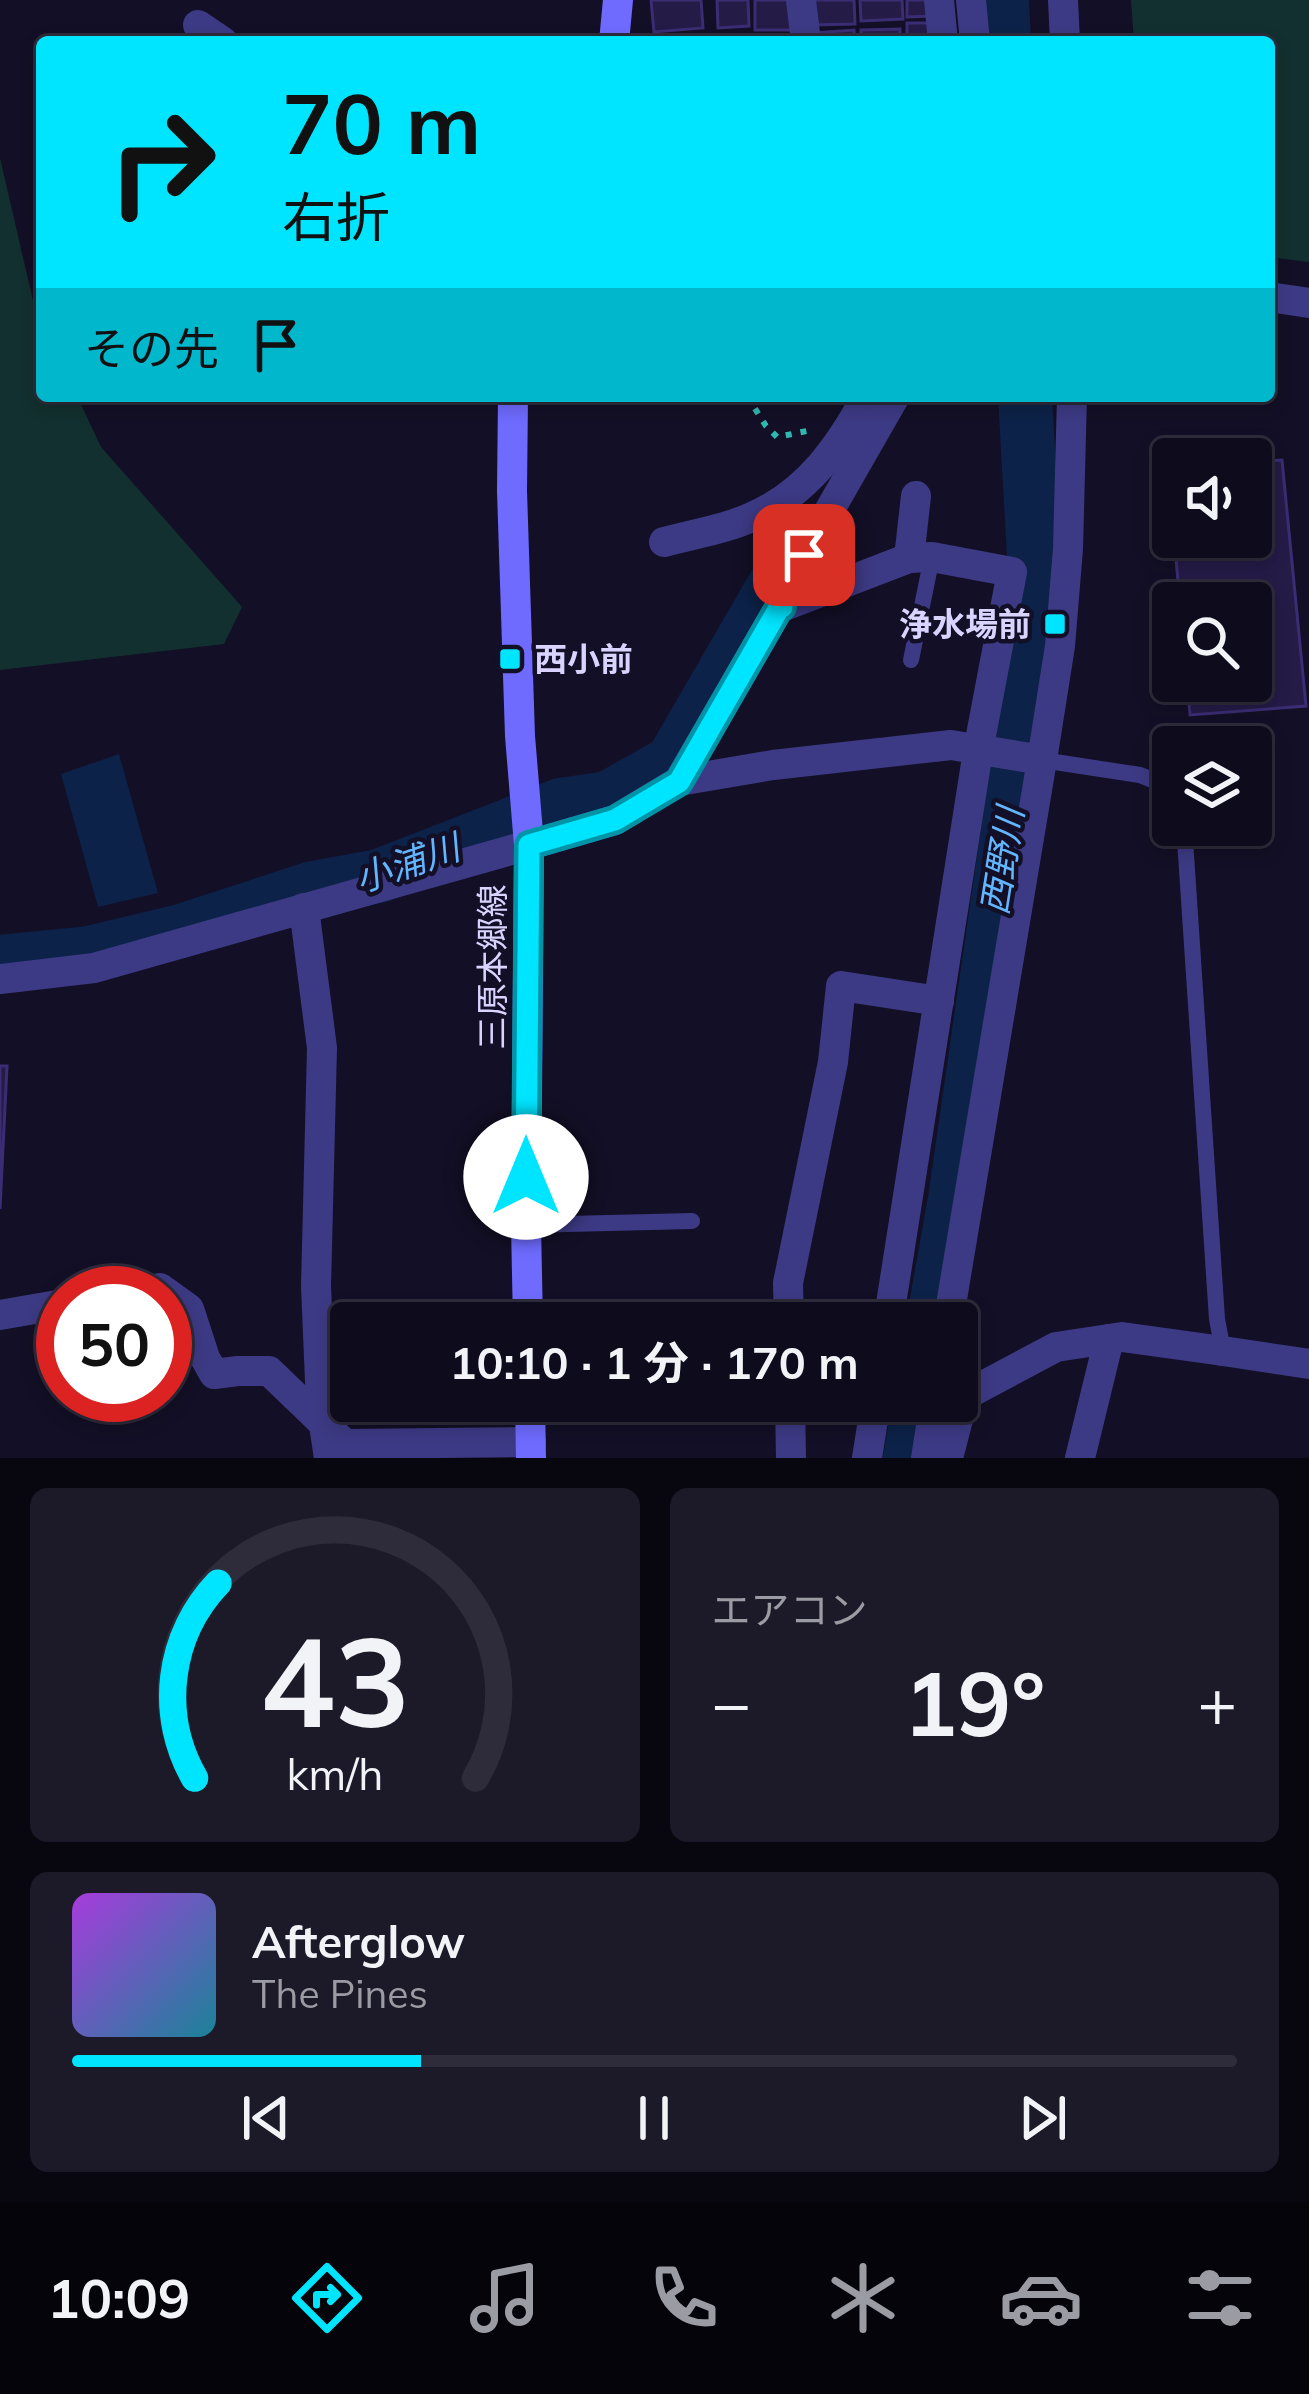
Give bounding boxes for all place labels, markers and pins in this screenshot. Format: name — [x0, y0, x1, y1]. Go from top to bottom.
pin — [753, 504, 855, 606]
place label: 浄水場前 — [899, 603, 1031, 644]
marker: 浄水場前 — [1042, 611, 1068, 637]
place label: 西小前 — [534, 638, 633, 679]
marker: 西小前 — [497, 646, 523, 672]

